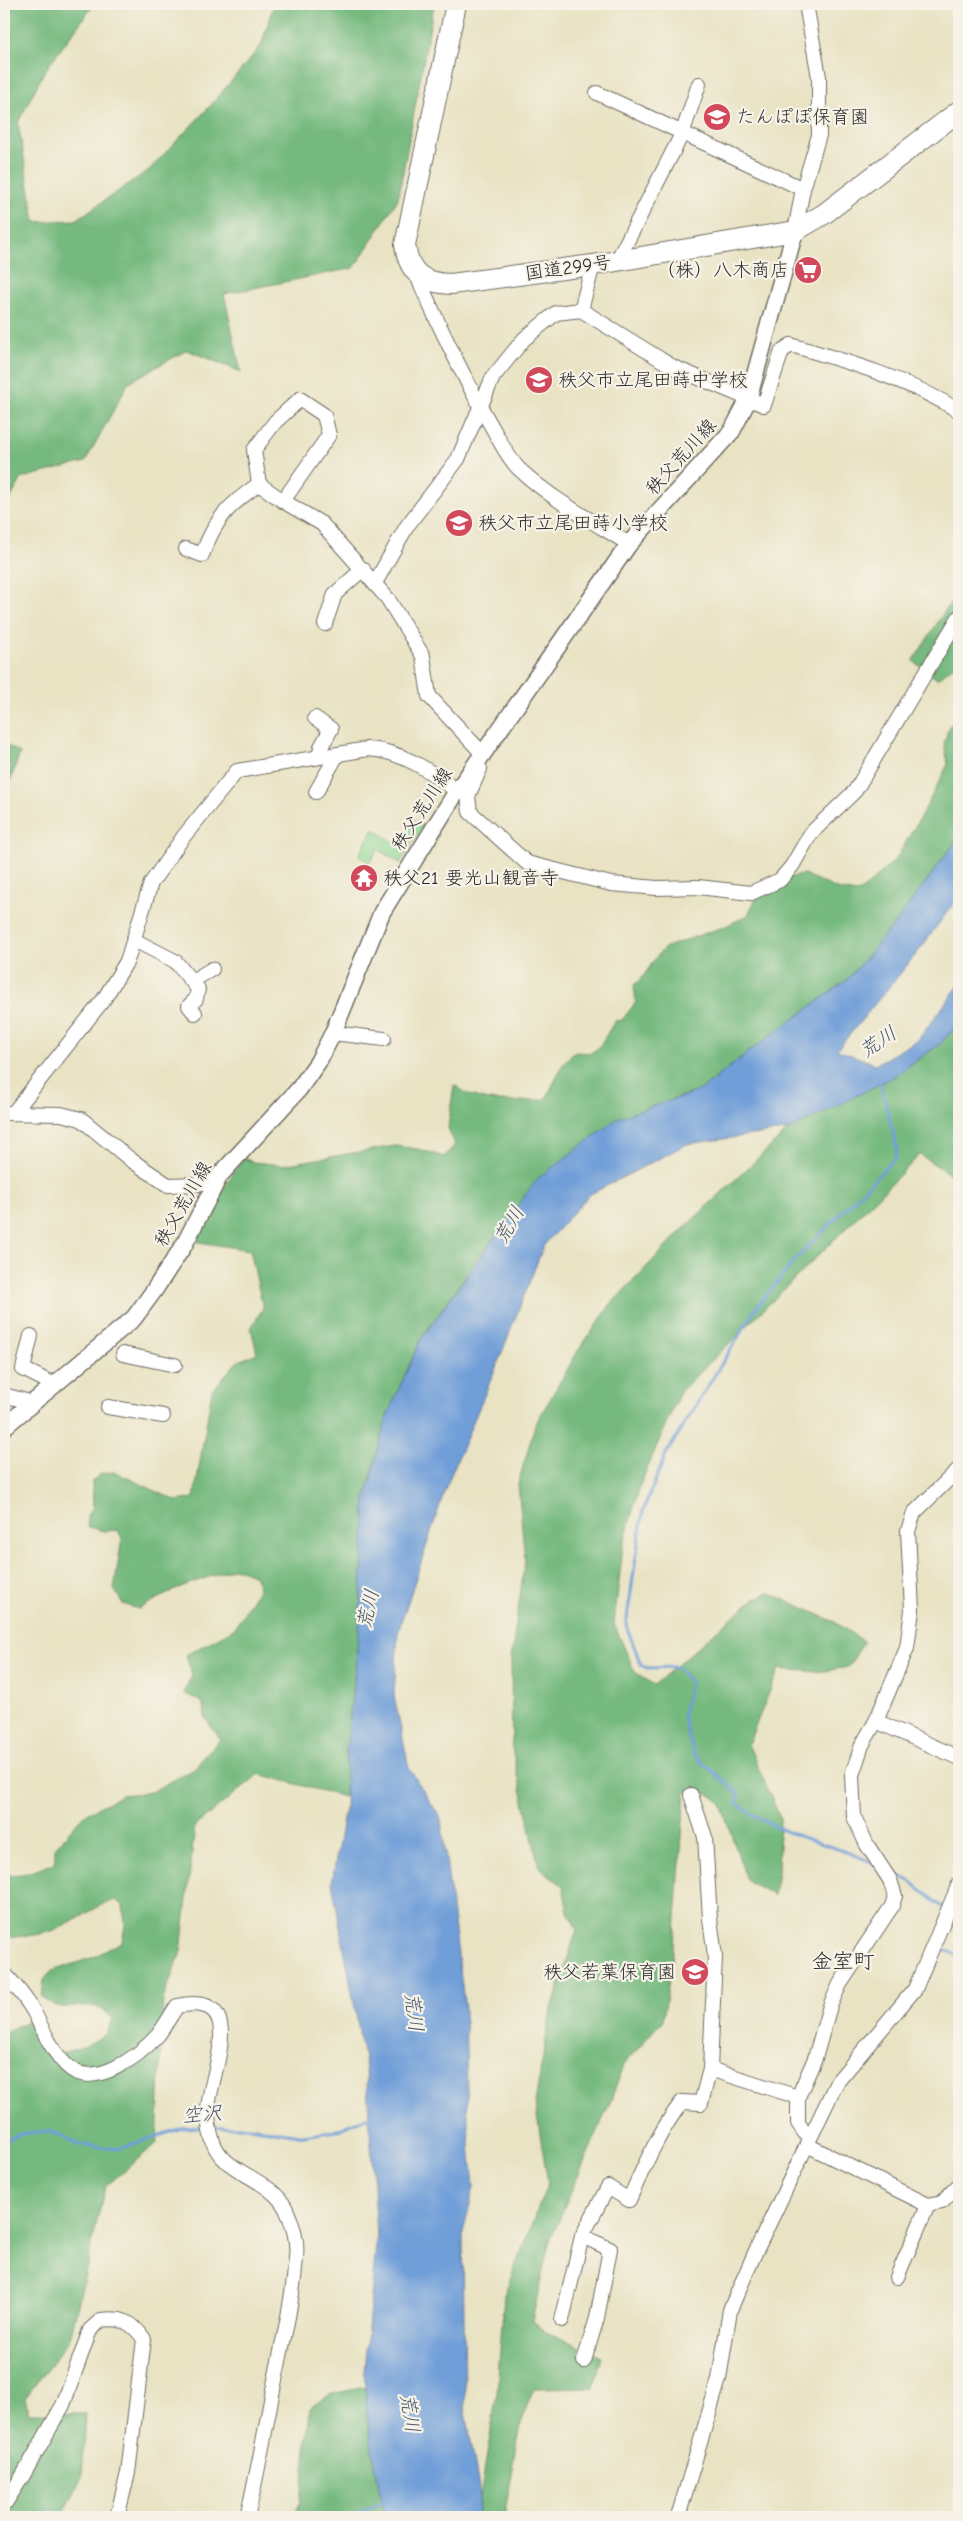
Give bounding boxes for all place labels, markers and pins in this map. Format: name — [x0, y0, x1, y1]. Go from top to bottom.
school or university icon: たんぽぽ保育園 — [702, 102, 732, 132]
place label: たんぽぽ保育園 — [736, 106, 869, 128]
supermarket icon: （株）八木商店 — [793, 255, 823, 285]
place label: （株）八木商店 — [656, 259, 789, 281]
school or university icon: 秩父市立尾田蒔中学校 — [524, 365, 554, 395]
place label: 秩父市立尾田蒔中学校 — [558, 369, 748, 391]
school or university icon: 秩父市立尾田蒔小学校 — [444, 508, 474, 538]
place label: 秩父市立尾田蒔小学校 — [478, 512, 668, 534]
temple icon: 秩父21 要光山観音寺 — [349, 863, 379, 893]
place label: 秩父21 要光山観音寺 — [383, 867, 559, 889]
school or university icon: 秩父若葉保育園 — [680, 1957, 710, 1987]
place label: 秩父若葉保育園 — [543, 1961, 676, 1983]

